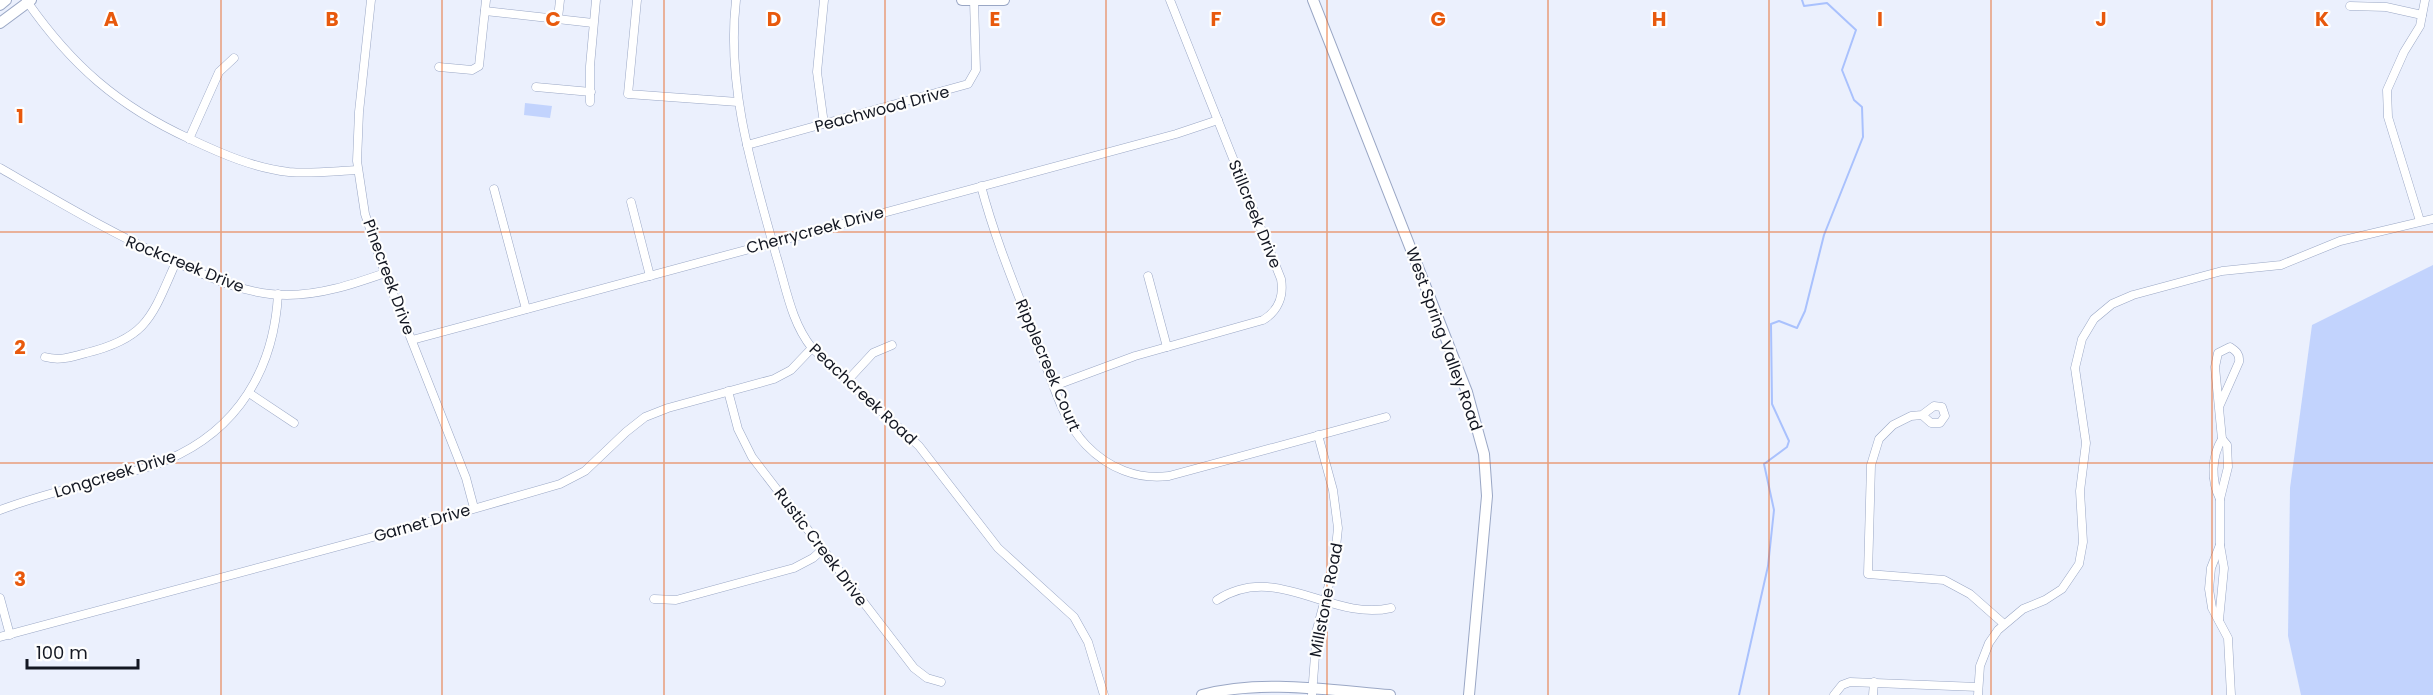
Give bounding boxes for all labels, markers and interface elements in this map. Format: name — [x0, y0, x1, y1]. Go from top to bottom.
text: A — [104, 5, 119, 33]
text: B — [325, 5, 339, 33]
text: C — [545, 5, 561, 33]
text: D — [767, 5, 781, 33]
text: E — [990, 5, 1000, 33]
text: F — [1211, 5, 1222, 33]
text: G — [1430, 5, 1446, 33]
text: H — [1652, 5, 1666, 33]
text: I — [1877, 5, 1883, 33]
text: J — [2095, 5, 2107, 33]
text: K — [2315, 5, 2329, 33]
street label: Peachwood Drive — [812, 80, 952, 138]
text: 1 — [16, 102, 24, 130]
street label: Stillcreek Drive — [1223, 156, 1287, 272]
street label: Cherrycreek Drive — [744, 201, 886, 259]
street label: Pinecreek Drive — [357, 216, 421, 338]
street label: Rockcreek Drive — [122, 230, 248, 298]
street label: West Spring Valley Road — [1400, 244, 1488, 434]
street label: Ripplecreek Court — [1010, 295, 1086, 435]
text: 2 — [14, 333, 26, 361]
street label: Peachcreek Road — [804, 338, 922, 450]
street label: Longcreek Drive — [51, 445, 179, 503]
street label: Rustic Creek Drive — [769, 483, 873, 611]
street label: Garnet Drive — [371, 498, 473, 548]
street label: Millstone Road — [1304, 541, 1348, 659]
text: 3 — [14, 565, 26, 593]
scale bar — [27, 632, 138, 670]
text: 100 m — [36, 640, 88, 665]

